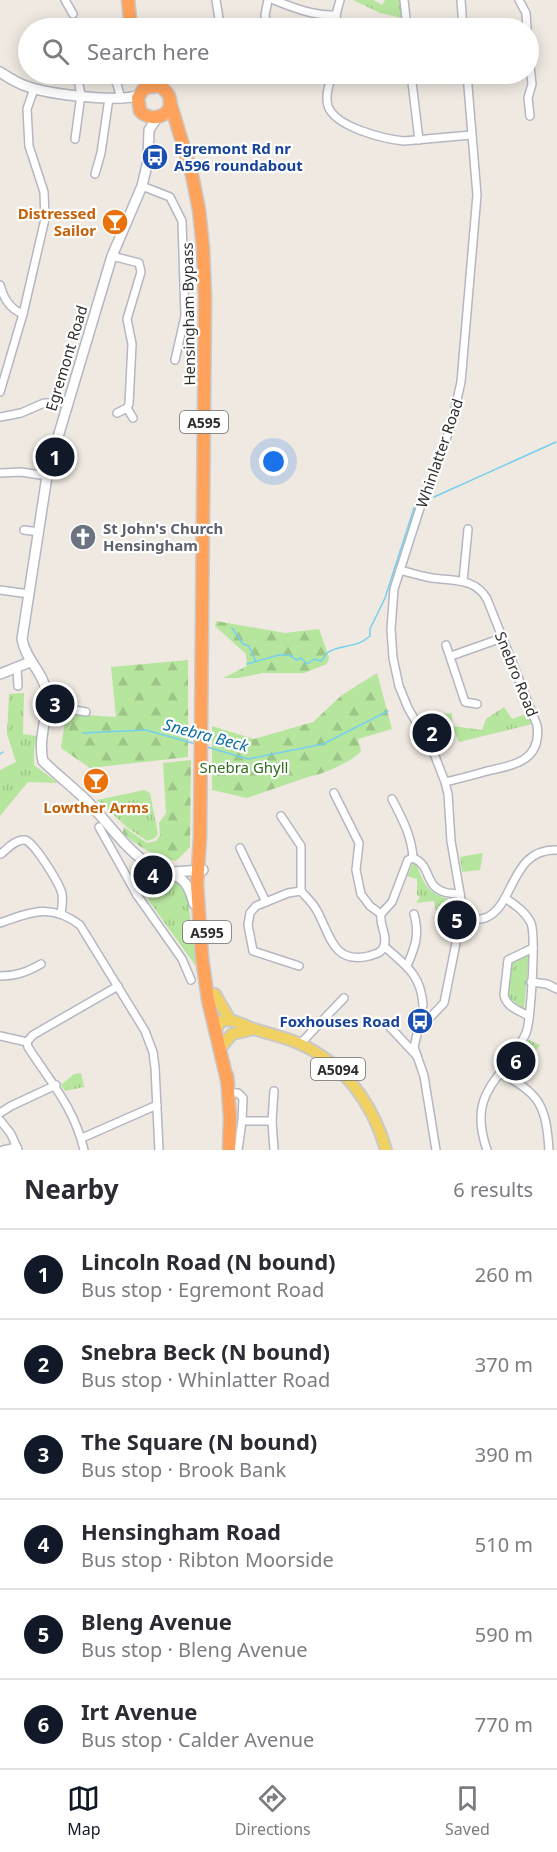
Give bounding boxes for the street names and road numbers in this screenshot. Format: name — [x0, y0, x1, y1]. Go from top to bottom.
street label: Hensingham Bypass — [177, 242, 199, 386]
street label: Egremont Road — [40, 303, 92, 413]
street label: Whinlatter Road — [411, 396, 467, 510]
road number: A595 — [180, 411, 228, 433]
street label: Snebro Road — [491, 628, 543, 720]
road number: A595 — [183, 921, 231, 943]
road number: A5094 — [311, 1058, 365, 1080]

